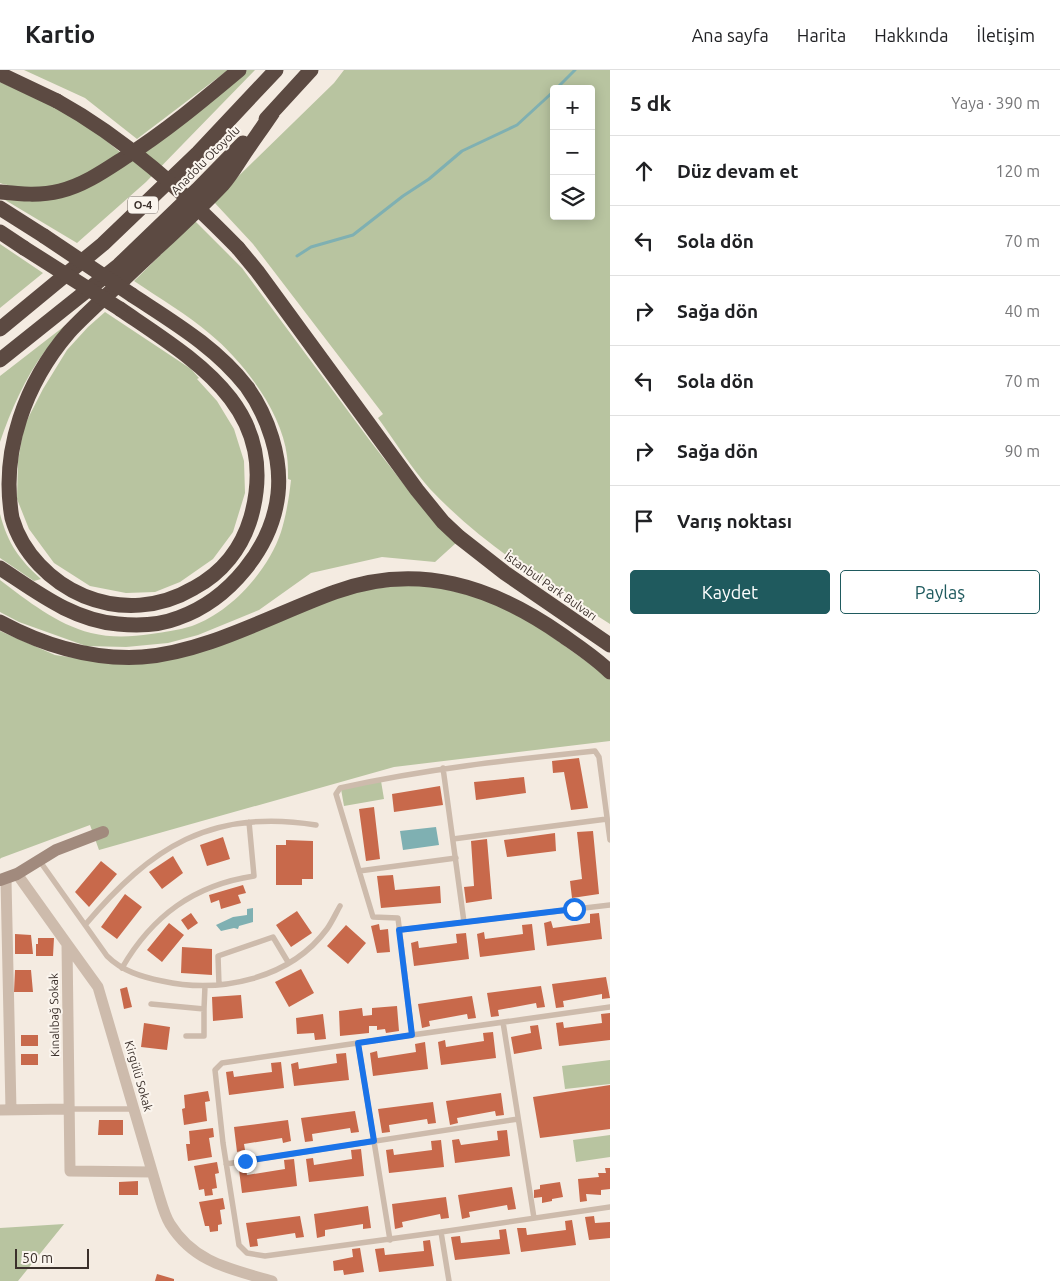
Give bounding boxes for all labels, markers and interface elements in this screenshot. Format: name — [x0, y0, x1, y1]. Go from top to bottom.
text: Kartio — [25, 21, 95, 48]
text: Ana sayfa — [692, 25, 769, 45]
text: Harita — [797, 25, 846, 45]
text: Hakkında — [874, 25, 949, 45]
text: İletişim — [977, 25, 1035, 45]
map controls — [550, 85, 595, 220]
button: + — [550, 85, 595, 130]
text: 5 dk — [630, 91, 671, 115]
text: Yaya · 390 m — [951, 94, 1040, 112]
street label: Anadolu Otoyolu — [168, 123, 242, 197]
button: − — [550, 130, 595, 175]
icon: ahead — [630, 157, 658, 185]
text: Düz devam et — [677, 160, 798, 182]
text: 120 m — [995, 162, 1040, 180]
button: layers — [550, 175, 595, 220]
road number: O-4 — [128, 196, 158, 214]
icon: left — [630, 227, 658, 255]
text: Sola dön — [677, 230, 754, 252]
text: 70 m — [1004, 232, 1040, 250]
icon: right — [630, 297, 658, 325]
text: Sağa dön — [677, 300, 758, 322]
text: 40 m — [1004, 302, 1040, 320]
icon: left — [630, 367, 658, 395]
text: Sola dön — [677, 370, 754, 392]
text: 70 m — [1004, 372, 1040, 390]
icon: right — [630, 437, 658, 465]
text: Sağa dön — [677, 440, 758, 462]
text: 90 m — [1004, 442, 1040, 460]
icon: arrive — [630, 507, 658, 535]
text: Varış noktası — [677, 510, 792, 532]
street label: İstanbul Park Bulvarı — [502, 549, 600, 623]
button: Kaydet — [630, 570, 830, 614]
button: Paylaş — [840, 570, 1040, 614]
route start — [563, 898, 586, 921]
street label: Kınalıbağ Sokak — [47, 973, 61, 1057]
street label: Kirgülü Sokak — [123, 1039, 155, 1113]
route end — [234, 1150, 257, 1173]
scale bar — [15, 1246, 89, 1269]
text: 50 m — [22, 1250, 53, 1266]

